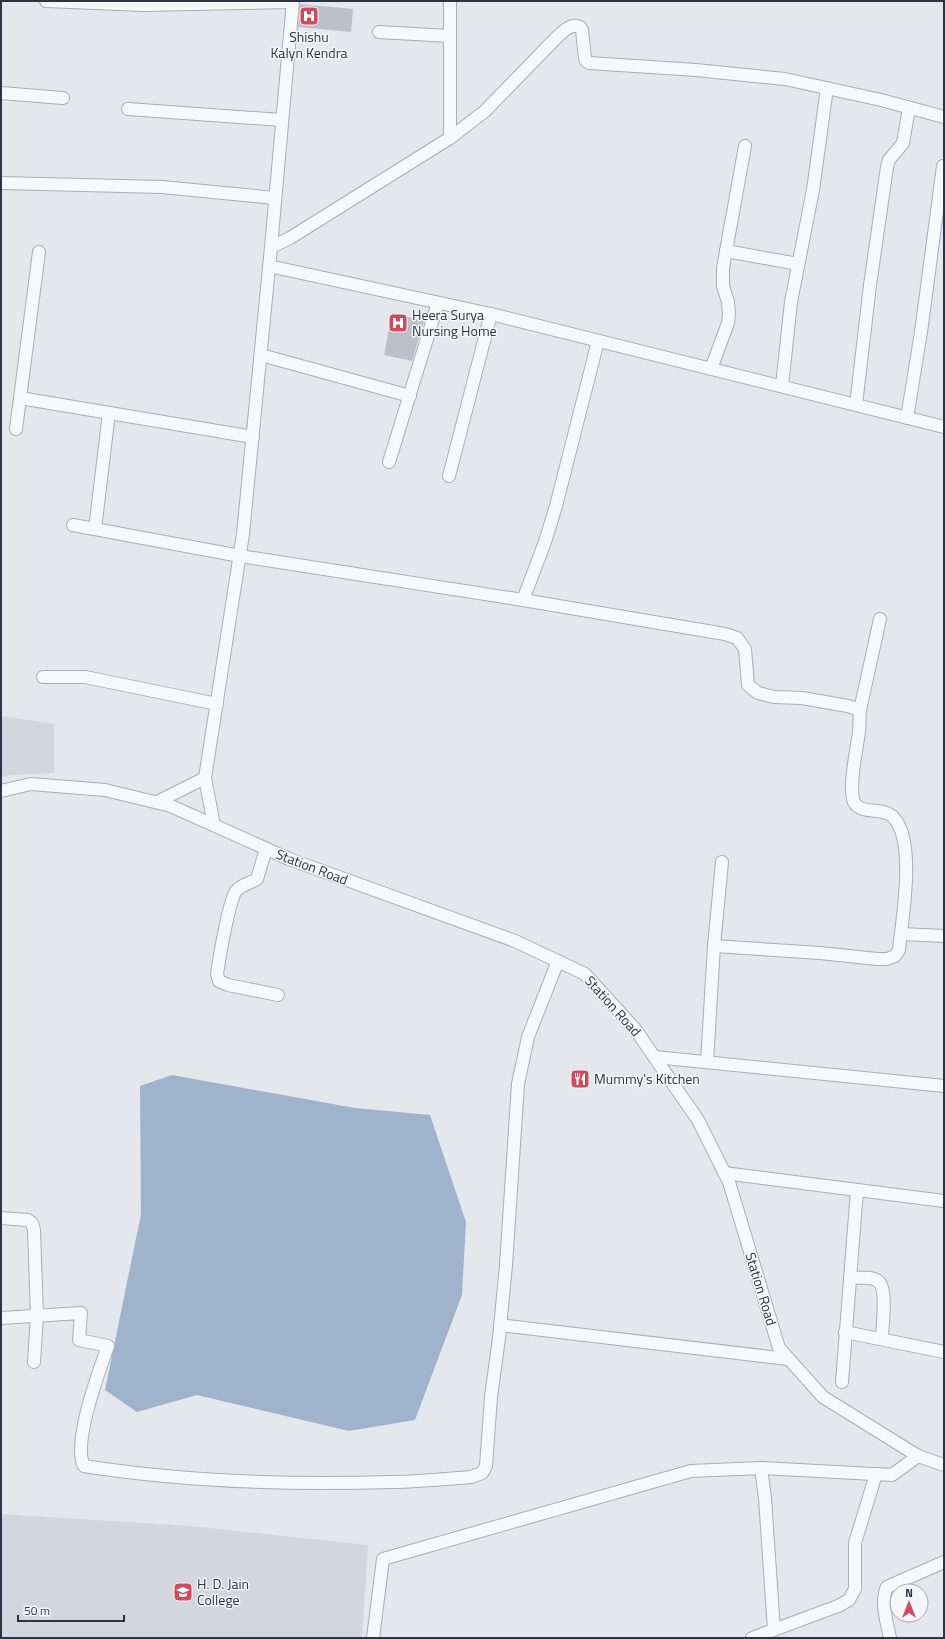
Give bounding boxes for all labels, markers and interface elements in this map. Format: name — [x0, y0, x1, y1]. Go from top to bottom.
hospital icon: Shishu Kalyn Kendra — [298, 5, 320, 27]
place label: Shishu Kalyn Kendra — [270, 26, 348, 63]
place label: Heera Surya Nursing Home — [412, 304, 497, 341]
hospital icon: Heera Surya Nursing Home — [387, 312, 409, 334]
street label: Station Road — [273, 843, 351, 890]
street label: Station Road — [580, 971, 646, 1041]
restaurant icon: Mummy's Kitchen — [569, 1068, 591, 1090]
place label: Mummy's Kitchen — [594, 1068, 700, 1089]
street label: Station Road — [740, 1250, 783, 1328]
place label: H. D. Jain College — [197, 1573, 249, 1610]
school or university icon: H. D. Jain College — [172, 1581, 194, 1603]
north arrow — [889, 1583, 929, 1623]
text: N — [905, 1585, 913, 1601]
scale bar — [18, 1597, 124, 1623]
text: 50 m — [24, 1601, 50, 1620]

